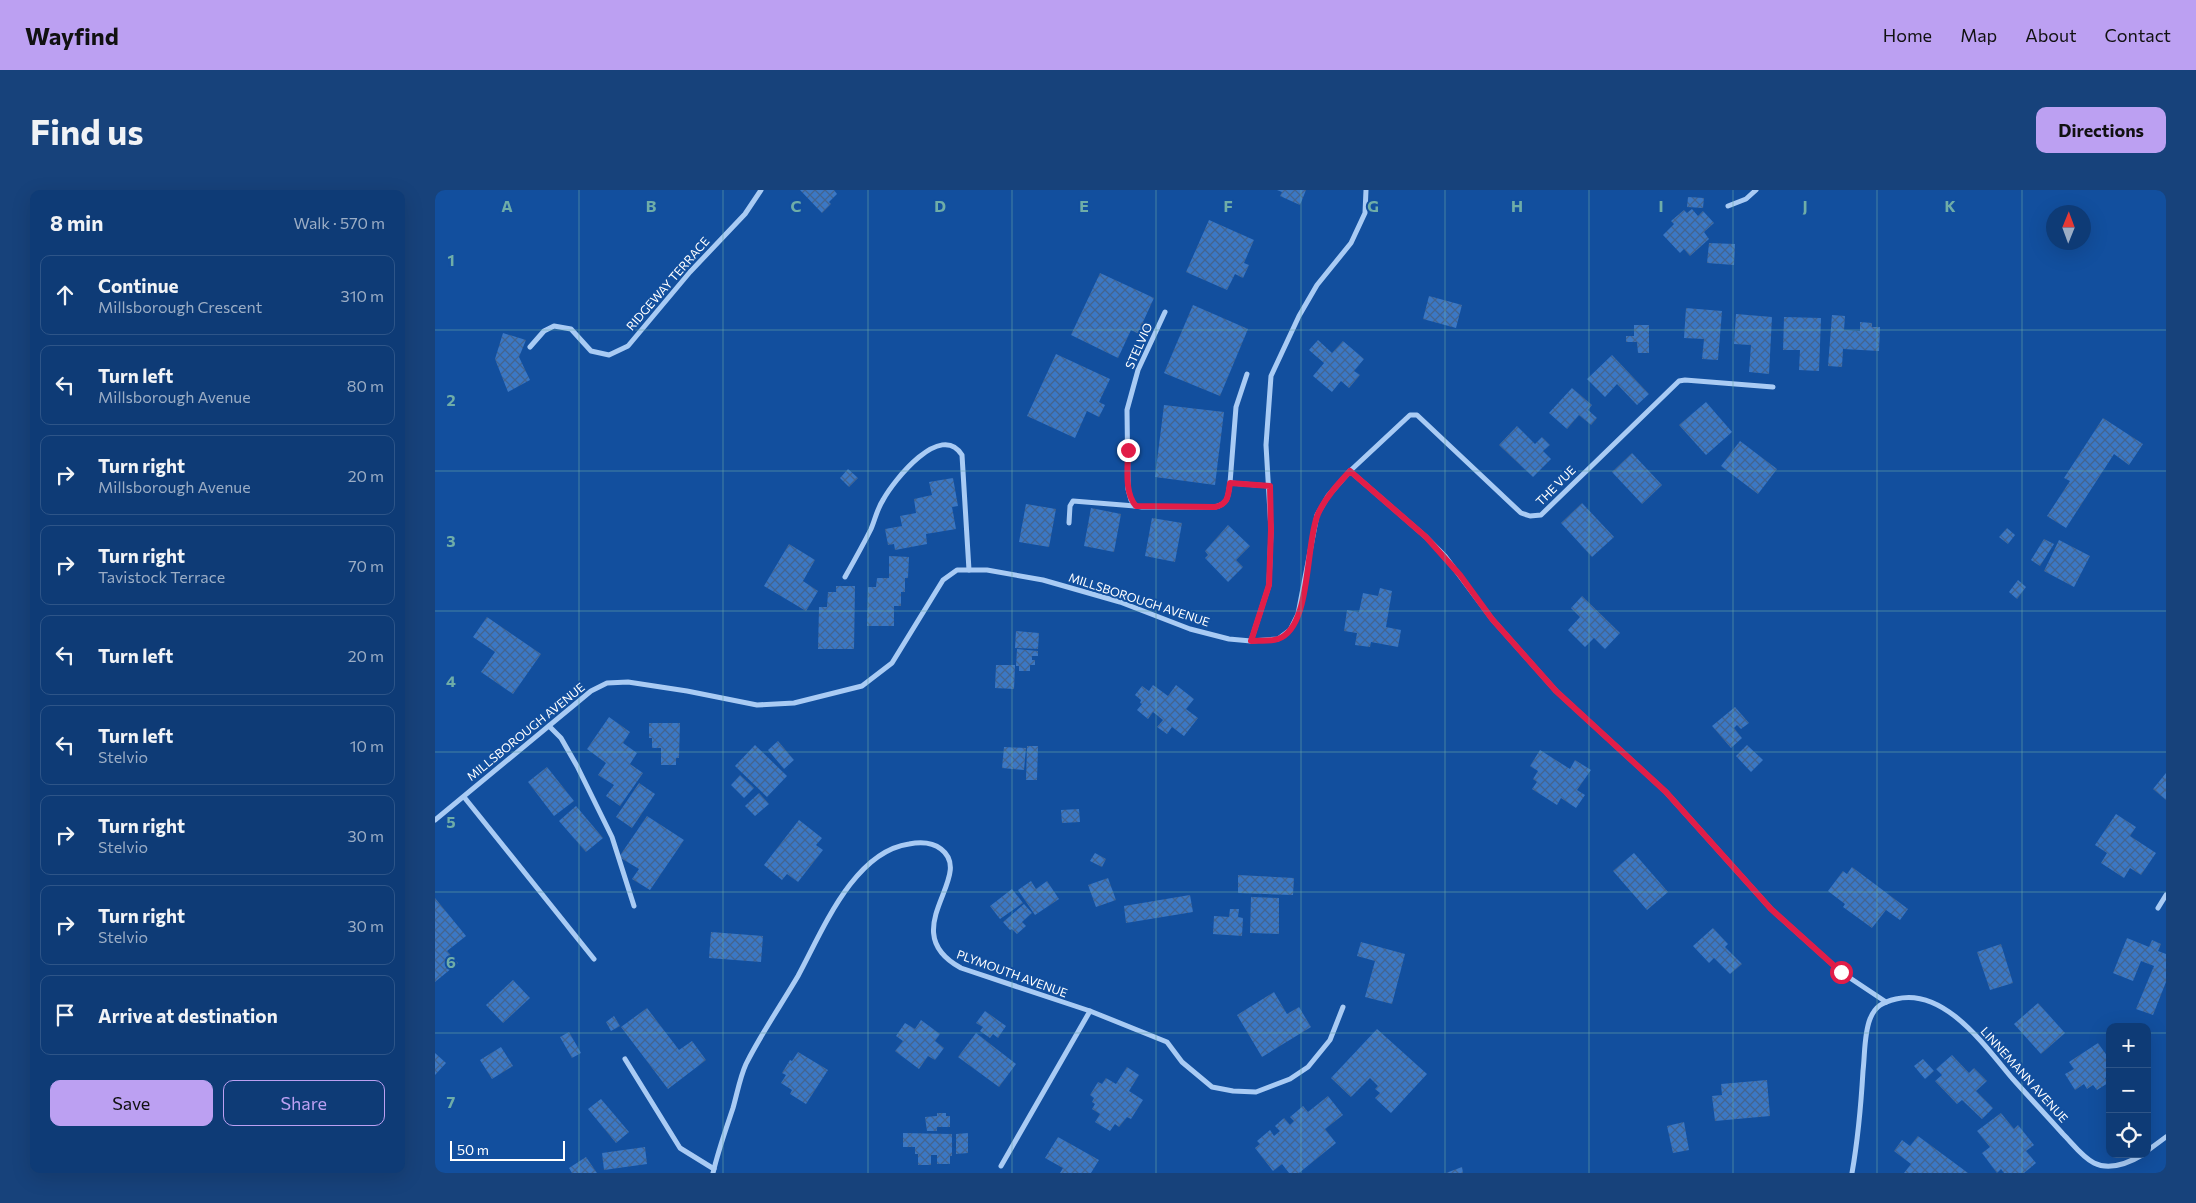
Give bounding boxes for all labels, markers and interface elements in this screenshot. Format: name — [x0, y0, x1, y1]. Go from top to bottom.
text: Wayfind — [25, 21, 119, 50]
text: Home — [1883, 24, 1932, 46]
text: Map — [1960, 24, 1997, 46]
text: About — [2025, 24, 2077, 46]
text: Contact — [2105, 24, 2171, 46]
button: Directions — [2036, 107, 2166, 153]
text: Find us — [30, 109, 144, 152]
text: A — [501, 196, 513, 215]
text: B — [646, 196, 657, 215]
text: C — [791, 196, 802, 215]
text: D — [934, 196, 946, 215]
text: E — [1079, 196, 1089, 215]
text: F — [1223, 196, 1233, 215]
text: G — [1367, 196, 1379, 215]
text: H — [1511, 196, 1523, 215]
text: I — [1658, 196, 1664, 215]
text: J — [1802, 196, 1808, 215]
text: K — [1944, 196, 1956, 215]
north arrow — [2046, 205, 2091, 250]
text: 8 min — [50, 210, 103, 235]
text: Walk · 570 m — [293, 213, 385, 232]
street label: RIDGEWAY TERRACE — [623, 234, 712, 333]
text: 1 — [447, 250, 455, 269]
text: Continue — [98, 274, 178, 297]
icon: ahead — [51, 281, 79, 309]
text: 310 m — [341, 286, 384, 305]
text: Millsborough Crescent — [98, 297, 262, 316]
street label: STELVIO — [1122, 320, 1155, 371]
text: Turn left — [98, 364, 173, 387]
icon: left — [51, 371, 79, 399]
text: 80 m — [347, 376, 384, 395]
text: Millsborough Avenue — [98, 387, 251, 406]
text: 2 — [446, 390, 456, 409]
route end — [1117, 439, 1140, 462]
text: Turn right — [98, 454, 185, 477]
icon: right — [51, 461, 79, 489]
street label: THE VUE — [1533, 463, 1578, 508]
text: 20 m — [348, 466, 384, 485]
text: Millsborough Avenue — [98, 477, 251, 496]
text: 3 — [446, 531, 456, 550]
text: Turn right — [98, 544, 185, 567]
icon: right — [51, 551, 79, 579]
text: 70 m — [348, 556, 384, 575]
text: Tavistock Terrace — [98, 567, 225, 586]
street label: MILLSBOROUGH AVENUE — [1067, 570, 1212, 628]
icon: left — [51, 641, 79, 669]
text: Turn left — [98, 644, 173, 667]
text: 20 m — [348, 646, 384, 665]
text: 4 — [446, 671, 456, 690]
street label: MILLSBOROUGH AVENUE — [464, 679, 587, 783]
text: Turn left — [98, 724, 173, 747]
icon: left — [51, 731, 79, 759]
text: 10 m — [350, 736, 384, 755]
text: Stelvio — [98, 747, 148, 766]
text: 5 — [446, 812, 456, 831]
text: Turn right — [98, 814, 185, 837]
icon: right — [51, 821, 79, 849]
text: 30 m — [347, 826, 384, 845]
text: Stelvio — [98, 837, 148, 856]
text: Turn right — [98, 904, 185, 927]
icon: right — [51, 911, 79, 939]
text: 30 m — [347, 916, 384, 935]
text: Stelvio — [98, 927, 148, 946]
street label: PLYMOUTH AVENUE — [955, 947, 1070, 1000]
text: 6 — [446, 952, 456, 971]
route start — [1830, 961, 1853, 984]
icon: arrive — [51, 1001, 79, 1029]
text: Arrive at destination — [98, 1004, 278, 1027]
map controls — [2106, 1023, 2151, 1158]
button: + — [2106, 1023, 2151, 1068]
street label: LINNEMANN AVENUE — [1978, 1024, 2071, 1125]
button: − — [2106, 1068, 2151, 1113]
button: Save — [50, 1080, 213, 1126]
button: Share — [223, 1080, 385, 1126]
text: 7 — [447, 1092, 456, 1111]
button: locate — [2106, 1113, 2151, 1158]
scale bar — [450, 1138, 565, 1161]
text: 50 m — [457, 1141, 489, 1158]

